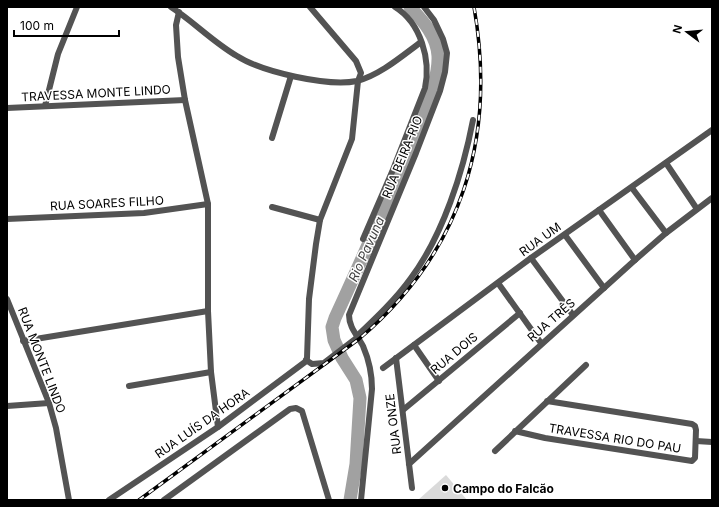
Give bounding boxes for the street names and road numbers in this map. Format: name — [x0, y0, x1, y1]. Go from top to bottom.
street label: TRAVESSA MONTE LINDO — [21, 82, 171, 104]
street label: RUA BEIRA-RIO — [379, 114, 425, 200]
street label: RUA SOARES FILHO — [50, 193, 164, 213]
street label: RUA UM — [516, 219, 564, 259]
street label: RUA TRÊS — [524, 295, 578, 345]
street label: RUA MONTE LINDO — [15, 305, 69, 415]
street label: RUA DOIS — [427, 329, 481, 377]
street label: RUA LUÍS DA HORA — [152, 385, 252, 461]
street label: RUA ONZE — [382, 393, 404, 455]
street label: TRAVESSA RIO DO PAU — [548, 420, 682, 456]

